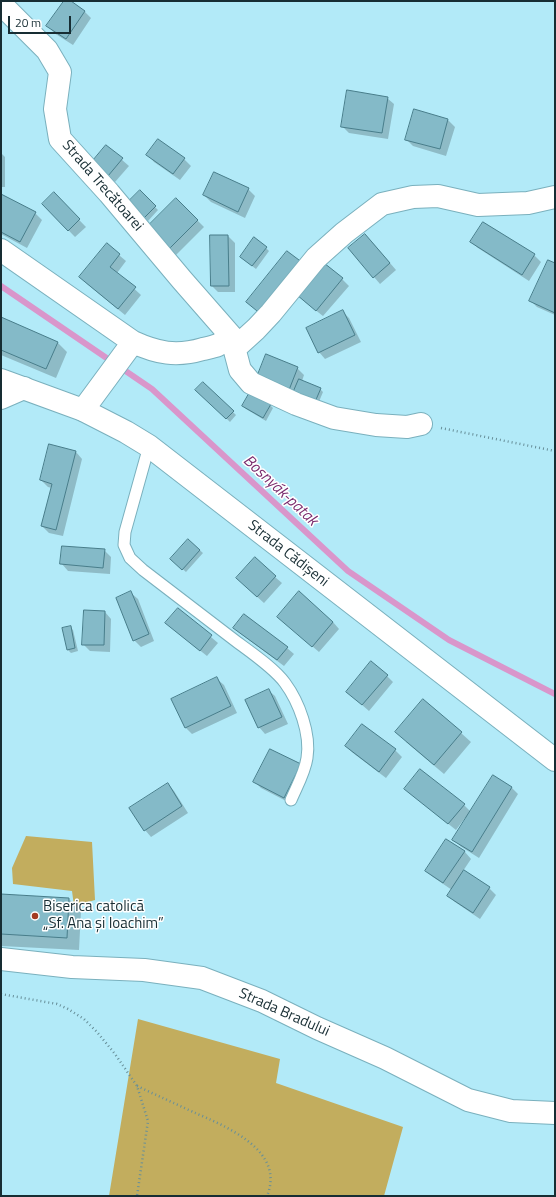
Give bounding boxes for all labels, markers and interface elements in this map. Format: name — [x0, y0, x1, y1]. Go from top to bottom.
scale bar — [10, 8, 73, 34]
text: 20 m — [15, 13, 41, 32]
street label: Strada Trecătoarei — [58, 137, 146, 235]
water label: Bosnyák-patak — [239, 452, 321, 530]
street label: Strada Cădișeni — [244, 517, 332, 591]
place label: Biserica catolică „Sf. Ana și Ioachim” — [43, 898, 164, 933]
marker: Biserica catolică „Sf. Ana și Ioachim” — [30, 911, 40, 921]
street label: Strada Bradului — [236, 985, 332, 1041]

